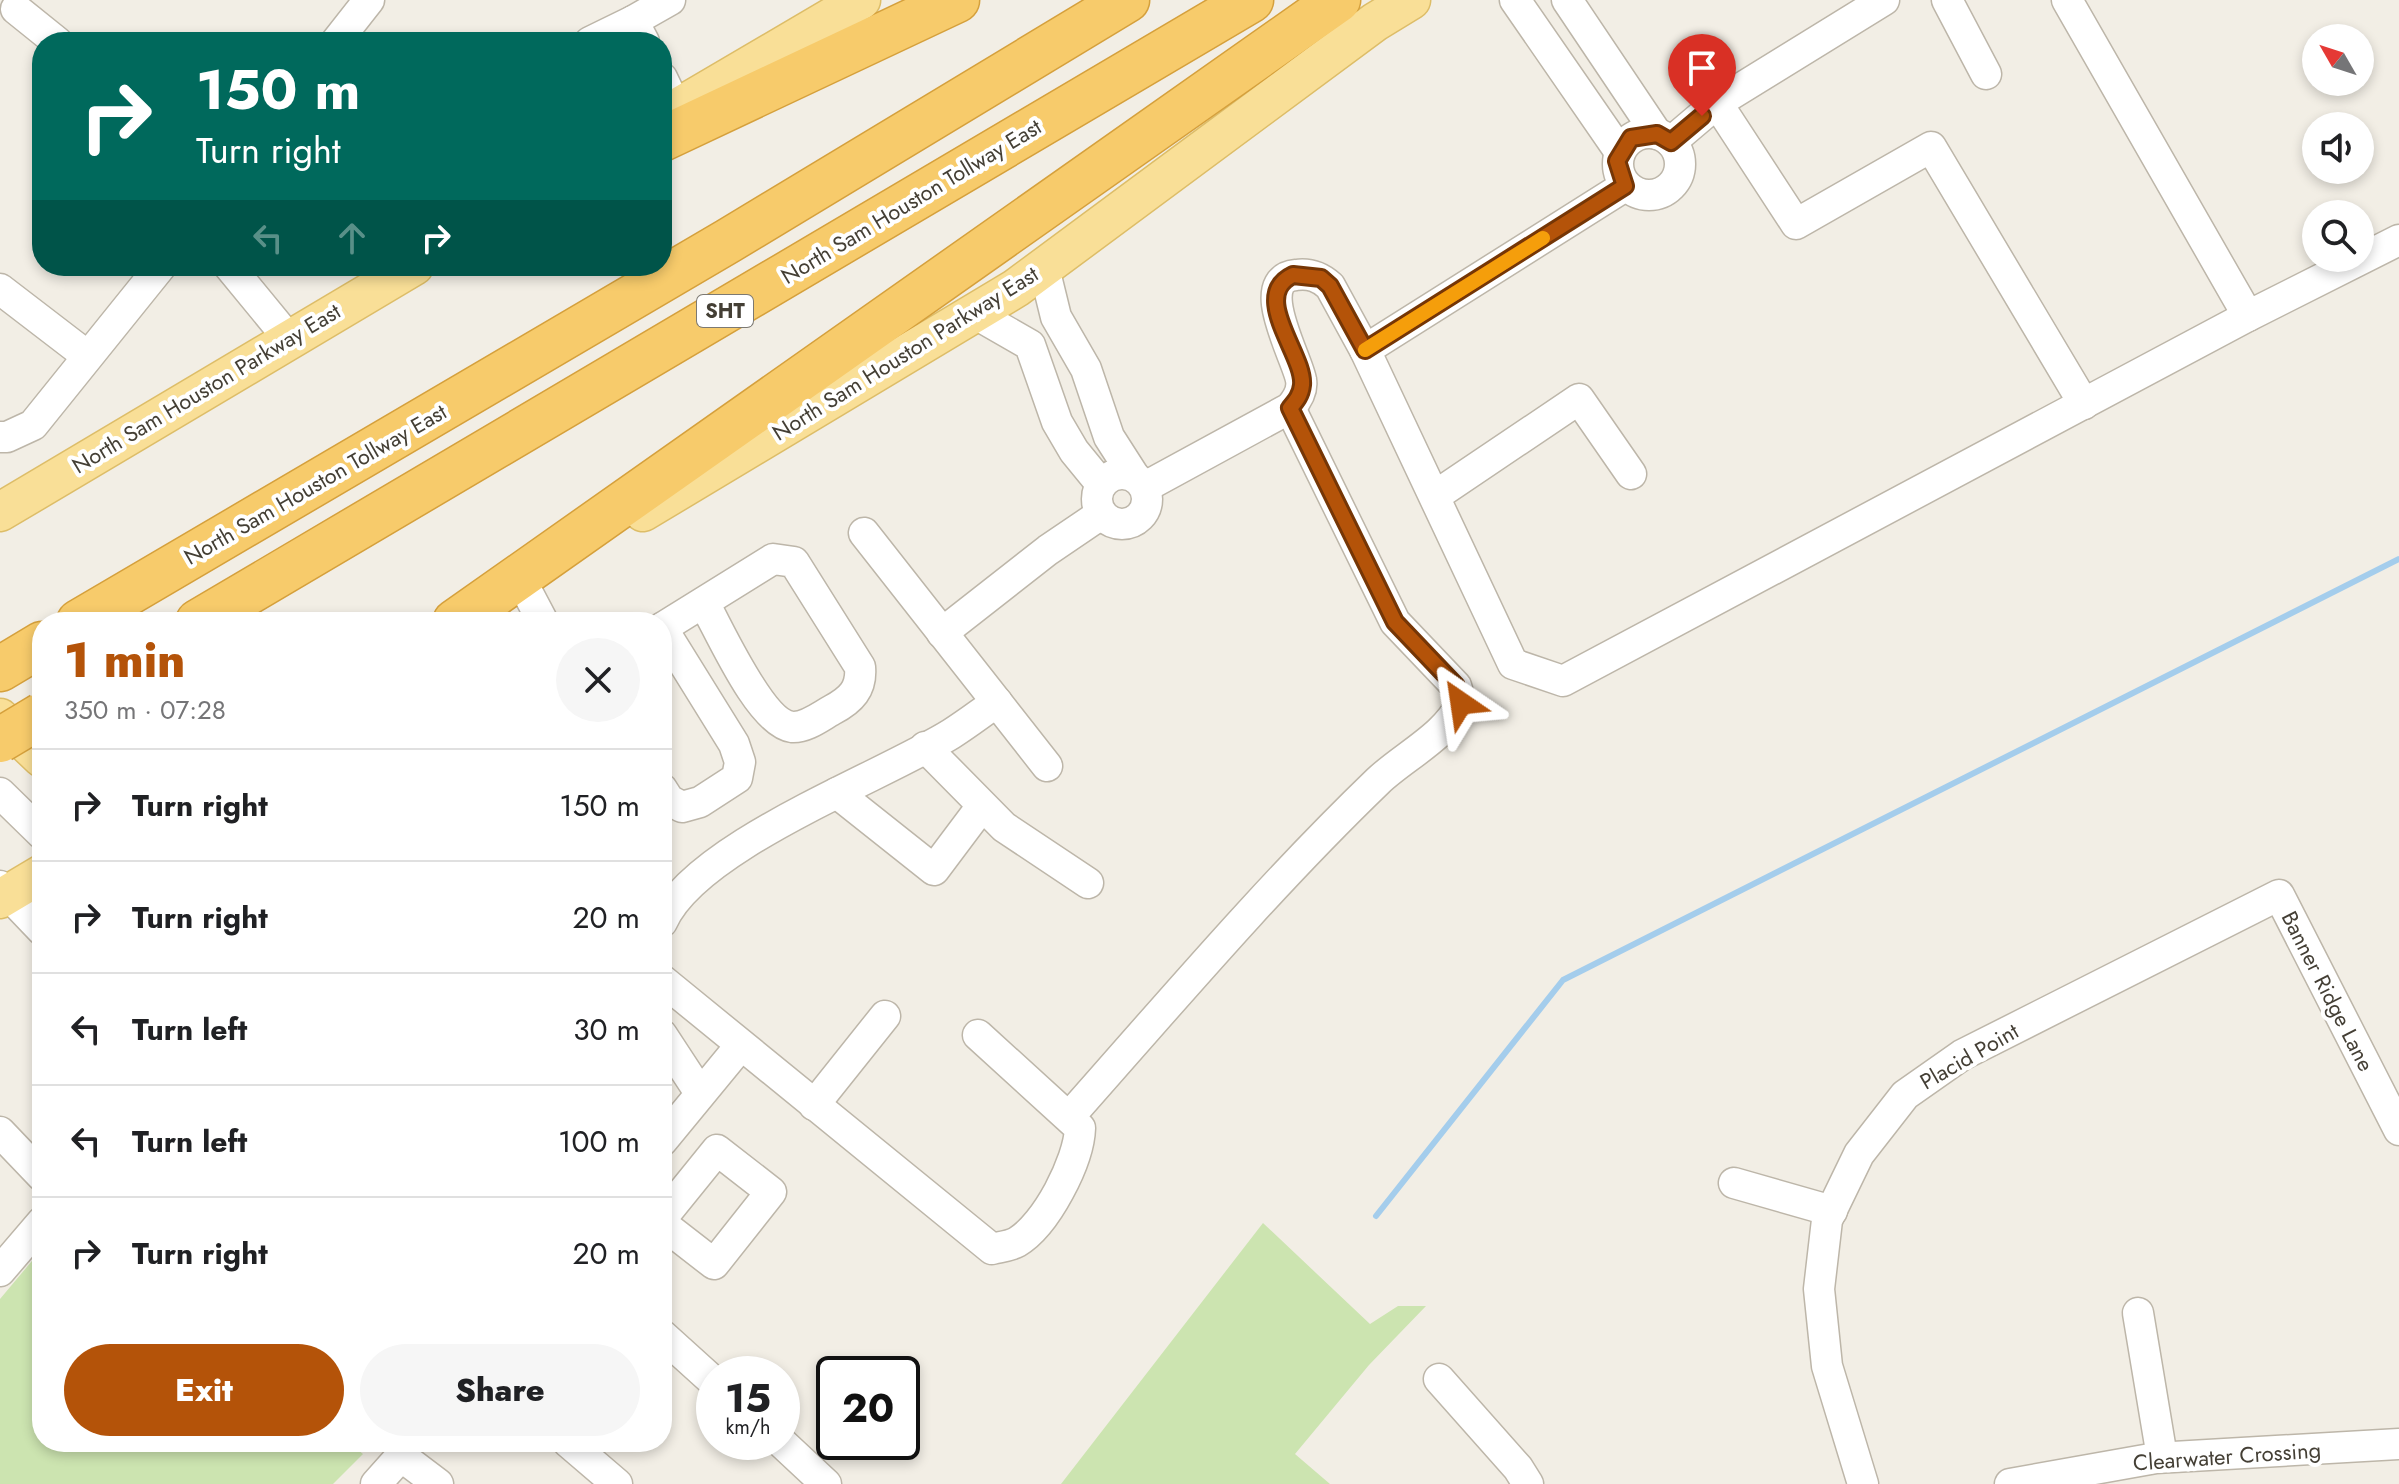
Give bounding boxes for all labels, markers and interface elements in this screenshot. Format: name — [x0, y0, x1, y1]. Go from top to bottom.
north arrow — [2302, 24, 2374, 96]
map controls — [2302, 24, 2374, 272]
pin — [1668, 34, 1736, 116]
icon: arrive — [1680, 46, 1724, 90]
text: 150 m — [196, 49, 360, 130]
icon: right — [64, 64, 168, 168]
street label: North Sam Houston Tollway East — [775, 110, 1048, 292]
button: sound — [2302, 112, 2374, 184]
text: Turn right — [196, 124, 341, 176]
button: search — [2302, 200, 2374, 272]
icon: left — [246, 216, 290, 260]
icon: ahead — [330, 216, 374, 260]
icon: right — [414, 216, 458, 260]
street label: North Sam Houston Parkway East — [766, 257, 1045, 448]
street label: North Sam Houston Parkway East — [66, 295, 347, 481]
road number: SHT — [697, 295, 753, 327]
street label: North Sam Houston Tollway East — [178, 395, 453, 573]
text: 1 min — [64, 626, 185, 695]
button: close — [556, 638, 640, 722]
position arrow — [1419, 661, 1503, 745]
text: 350 m · 07:28 — [64, 691, 226, 729]
icon: right — [64, 783, 108, 827]
text: Turn right — [132, 784, 268, 827]
text: 150 m — [559, 784, 640, 827]
icon: right — [64, 895, 108, 939]
text: Turn right — [132, 896, 268, 939]
text: 20 m — [573, 896, 640, 939]
street label: Banner Ridge Lane — [2274, 905, 2382, 1077]
icon: left — [64, 1007, 108, 1051]
text: Turn left — [132, 1008, 247, 1051]
text: 30 m — [573, 1008, 640, 1051]
street label: Placid Point — [1914, 1015, 2025, 1097]
icon: left — [64, 1119, 108, 1163]
text: Turn left — [132, 1120, 247, 1163]
text: 100 m — [558, 1120, 640, 1163]
icon: right — [64, 1231, 108, 1275]
text: Turn right — [132, 1232, 268, 1275]
text: 20 m — [573, 1232, 640, 1275]
button: Exit — [64, 1344, 344, 1436]
button: Share — [360, 1344, 640, 1436]
speed limit sign: 20 — [816, 1356, 920, 1460]
text: 15 — [725, 1369, 771, 1427]
text: km/h — [725, 1413, 771, 1442]
street label: Clearwater Crossing — [2132, 1433, 2322, 1479]

